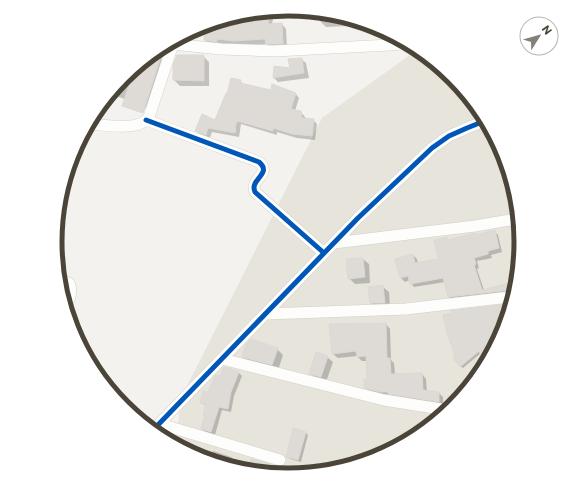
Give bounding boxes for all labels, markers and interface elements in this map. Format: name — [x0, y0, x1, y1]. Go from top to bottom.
north arrow — [519, 16, 559, 56]
text: N — [540, 22, 555, 37]

